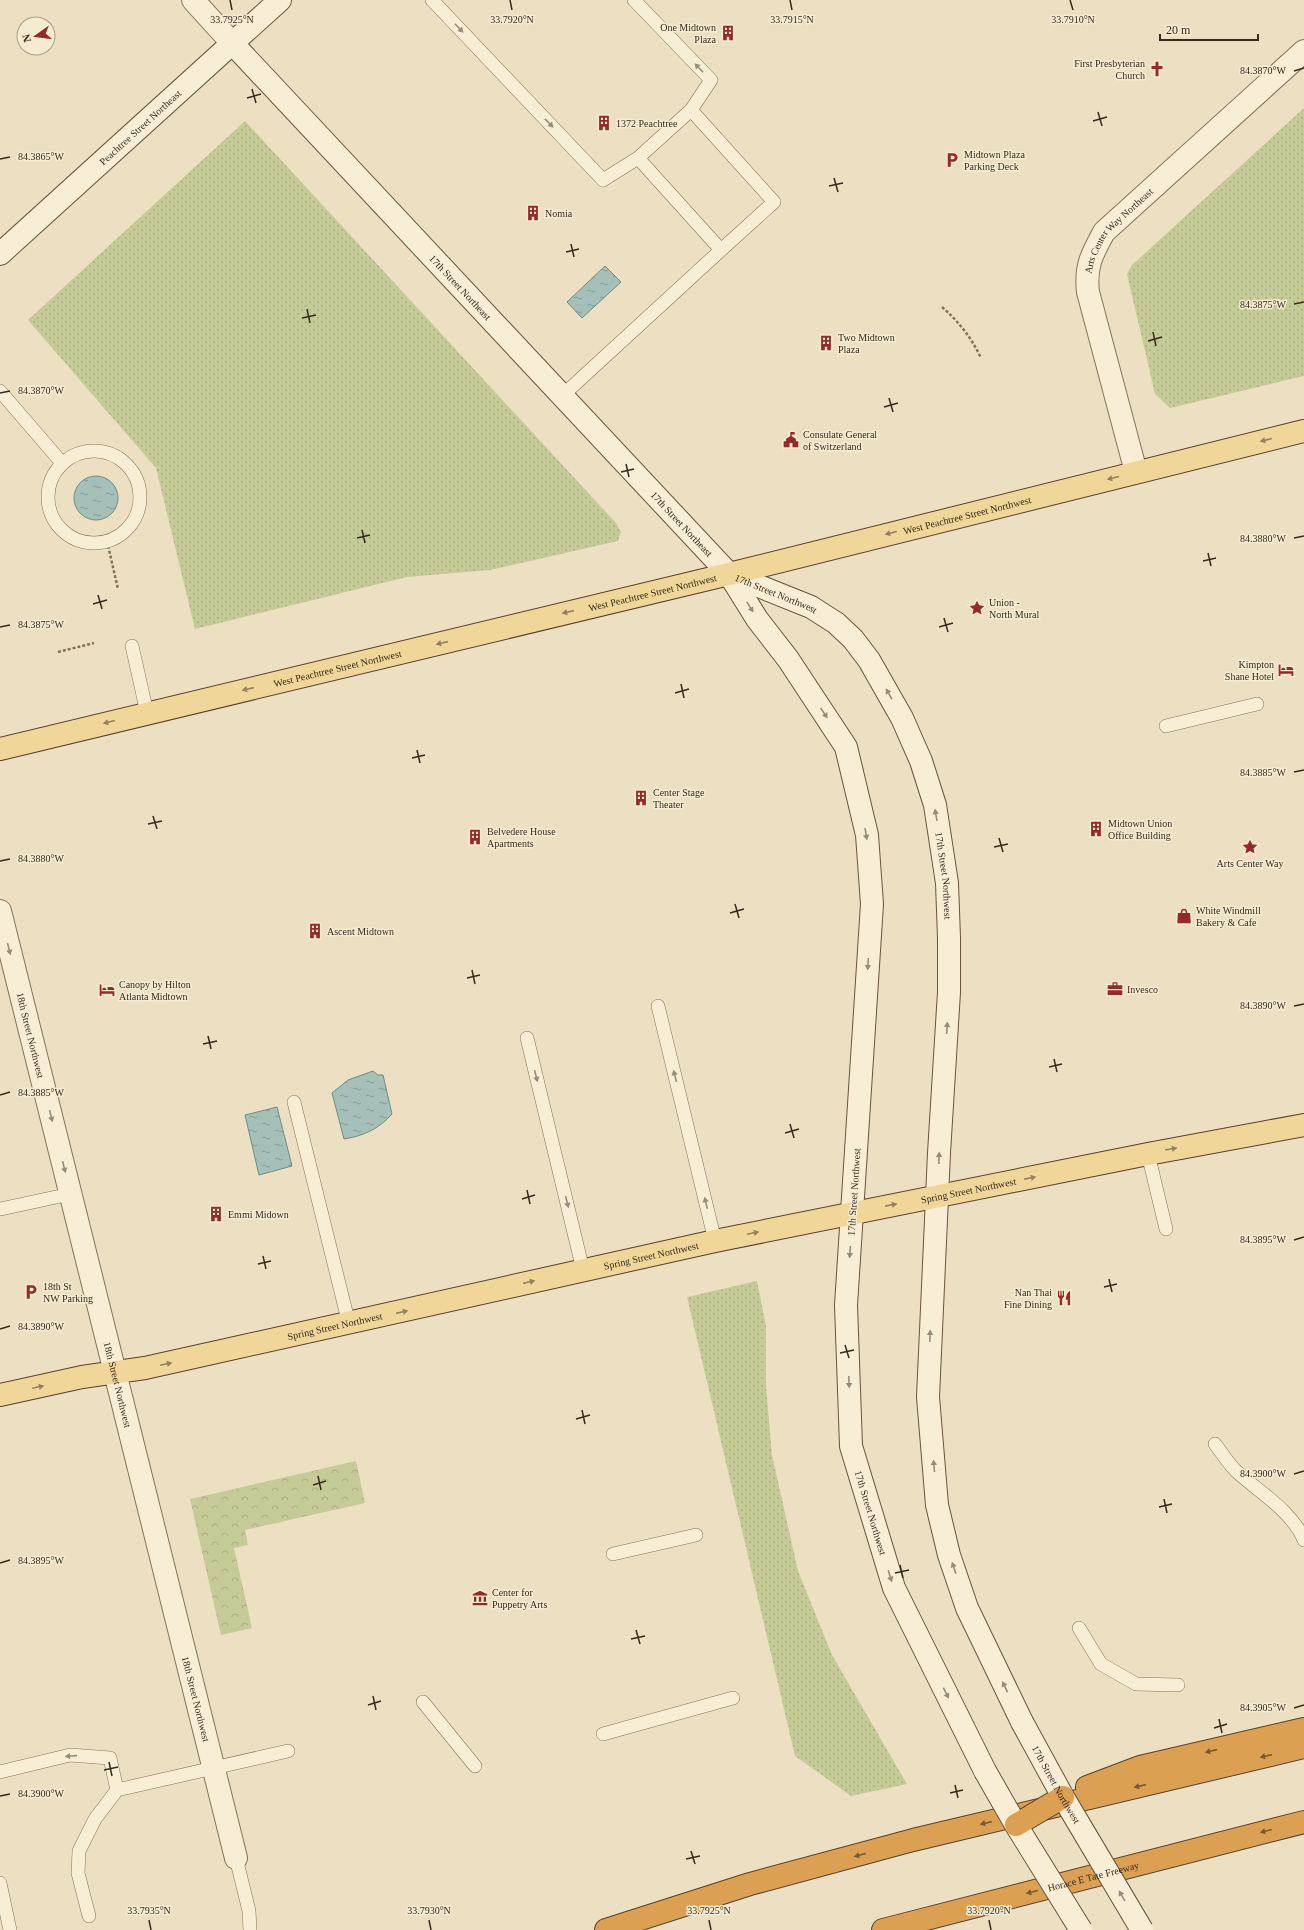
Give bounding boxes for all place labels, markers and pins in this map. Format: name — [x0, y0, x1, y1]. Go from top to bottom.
place label: One Midtown Plaza — [660, 22, 717, 45]
building icon: One Midtown Plaza — [719, 24, 737, 42]
place label: First Presbyterian Church — [1074, 58, 1145, 81]
church icon: First Presbyterian Church — [1148, 60, 1166, 78]
building icon: 1372 Peachtree — [595, 114, 613, 132]
place label: 1372 Peachtree — [616, 118, 678, 129]
place label: Midtown Plaza Parking Deck — [964, 149, 1025, 172]
parking icon: Midtown Plaza Parking Deck — [943, 151, 961, 169]
building icon: Nomia — [524, 204, 542, 222]
place label: Nomia — [545, 208, 573, 219]
place label: Two Midtown Plaza — [838, 332, 895, 355]
building icon: Two Midtown Plaza — [817, 334, 835, 352]
place label: Consulate General of Switzerland — [803, 429, 877, 452]
public building icon: Consulate General of Switzerland — [782, 431, 800, 449]
place label: Union - North Mural — [989, 597, 1039, 620]
place icon: Union - North Mural — [968, 599, 986, 617]
place label: Kimpton Shane Hotel — [1225, 659, 1274, 682]
hotel icon: Kimpton Shane Hotel — [1277, 661, 1295, 679]
place label: Center Stage Theater — [653, 787, 705, 810]
building icon: Center Stage Theater — [632, 789, 650, 807]
place label: Midtown Union Office Building — [1108, 818, 1172, 841]
building icon: Midtown Union Office Building — [1087, 820, 1105, 838]
place label: Belvedere House Apartments — [487, 826, 556, 849]
building icon: Belvedere House Apartments — [466, 828, 484, 846]
place icon: Arts Center Way — [1241, 838, 1259, 856]
place label: Arts Center Way — [1217, 858, 1283, 869]
place label: White Windmill Bakery & Cafe — [1196, 905, 1261, 928]
shop icon: White Windmill Bakery & Cafe — [1175, 907, 1193, 925]
building icon: Ascent Midtown — [306, 922, 324, 940]
place label: Ascent Midtown — [327, 926, 394, 937]
place label: Canopy by Hilton Atlanta Midtown — [119, 979, 191, 1002]
office icon: Invesco — [1106, 980, 1124, 998]
hotel icon: Canopy by Hilton Atlanta Midtown — [98, 981, 116, 999]
place label: Invesco — [1127, 984, 1158, 995]
building icon: Emmi Midown — [207, 1205, 225, 1223]
place label: Emmi Midown — [228, 1209, 289, 1220]
place label: 18th St NW Parking — [43, 1281, 93, 1304]
parking icon: 18th St NW Parking — [22, 1283, 40, 1301]
place label: Nan Thai Fine Dining — [1004, 1287, 1052, 1310]
restaurant icon: Nan Thai Fine Dining — [1055, 1289, 1073, 1307]
place label: Center for Puppetry Arts — [492, 1587, 547, 1610]
museum icon: Center for Puppetry Arts — [471, 1589, 489, 1607]

